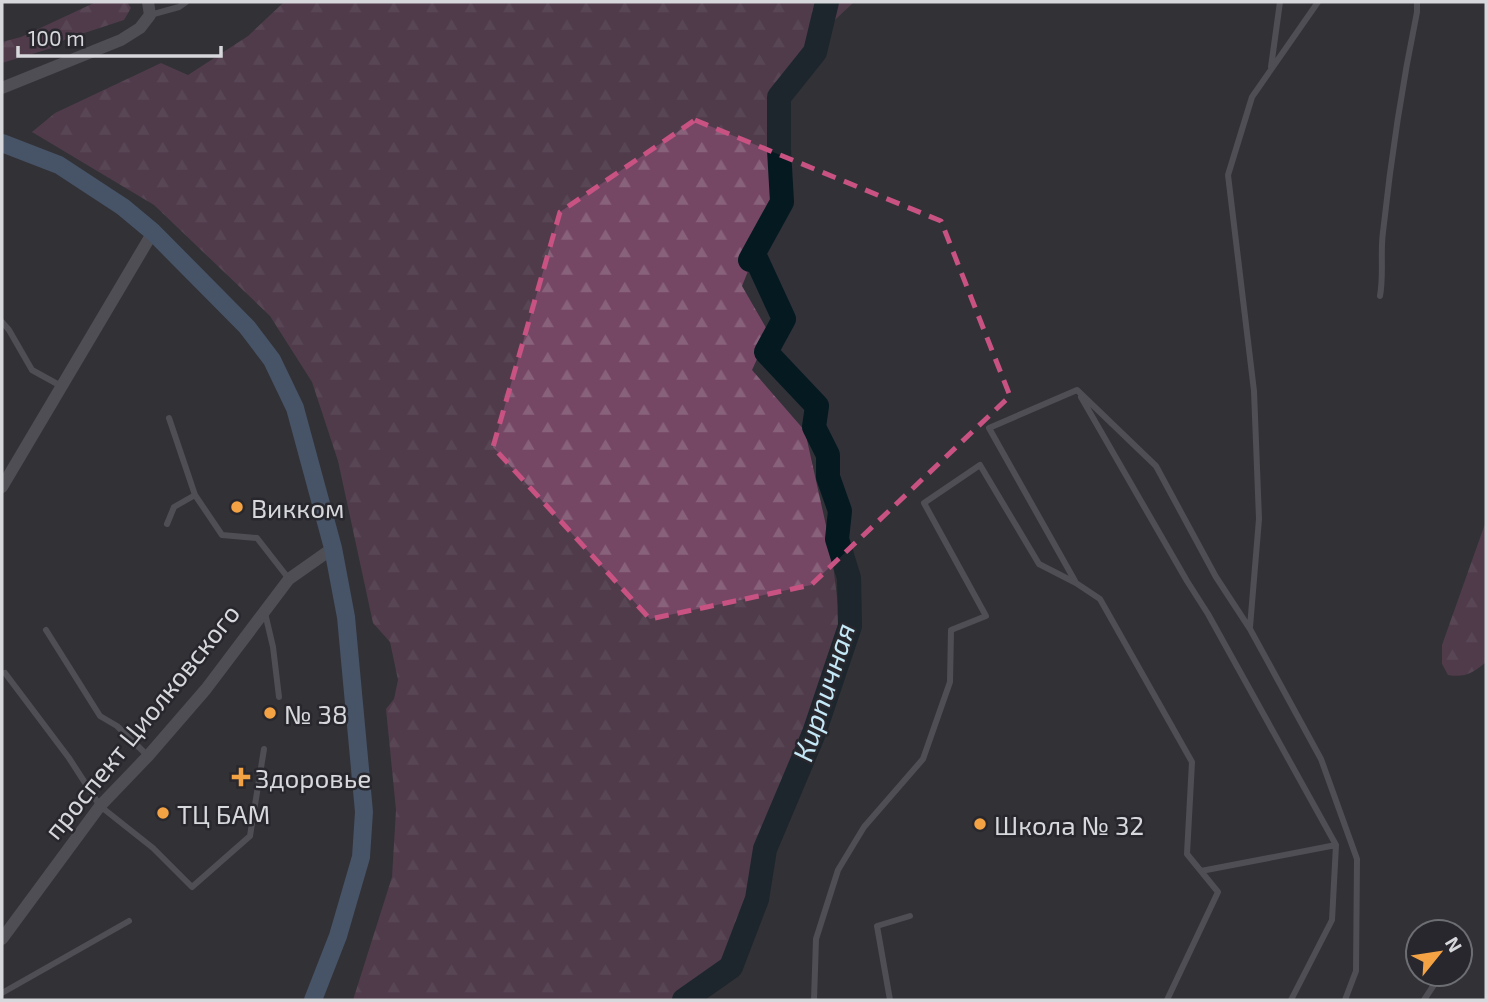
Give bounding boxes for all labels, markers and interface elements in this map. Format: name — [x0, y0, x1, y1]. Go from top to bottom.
scale bar — [18, 14, 220, 58]
text: 100 m — [28, 25, 85, 50]
place label: Викком — [251, 492, 344, 523]
marker: Викком — [229, 499, 245, 515]
street label: проспект Циолковского — [37, 597, 245, 845]
water label: Кирпичная — [785, 619, 861, 765]
place label: № 38 — [284, 698, 348, 729]
marker: № 38 — [262, 705, 278, 721]
place label: Здоровье — [255, 762, 371, 793]
marker: Здоровье — [233, 769, 249, 785]
place label: ТЦ БАМ — [177, 798, 270, 829]
marker: ТЦ БАМ — [155, 805, 171, 821]
place label: Школа № 32 — [994, 809, 1144, 840]
marker: Школа № 32 — [972, 816, 988, 832]
north arrow — [1404, 918, 1474, 988]
text: N — [1441, 933, 1468, 956]

